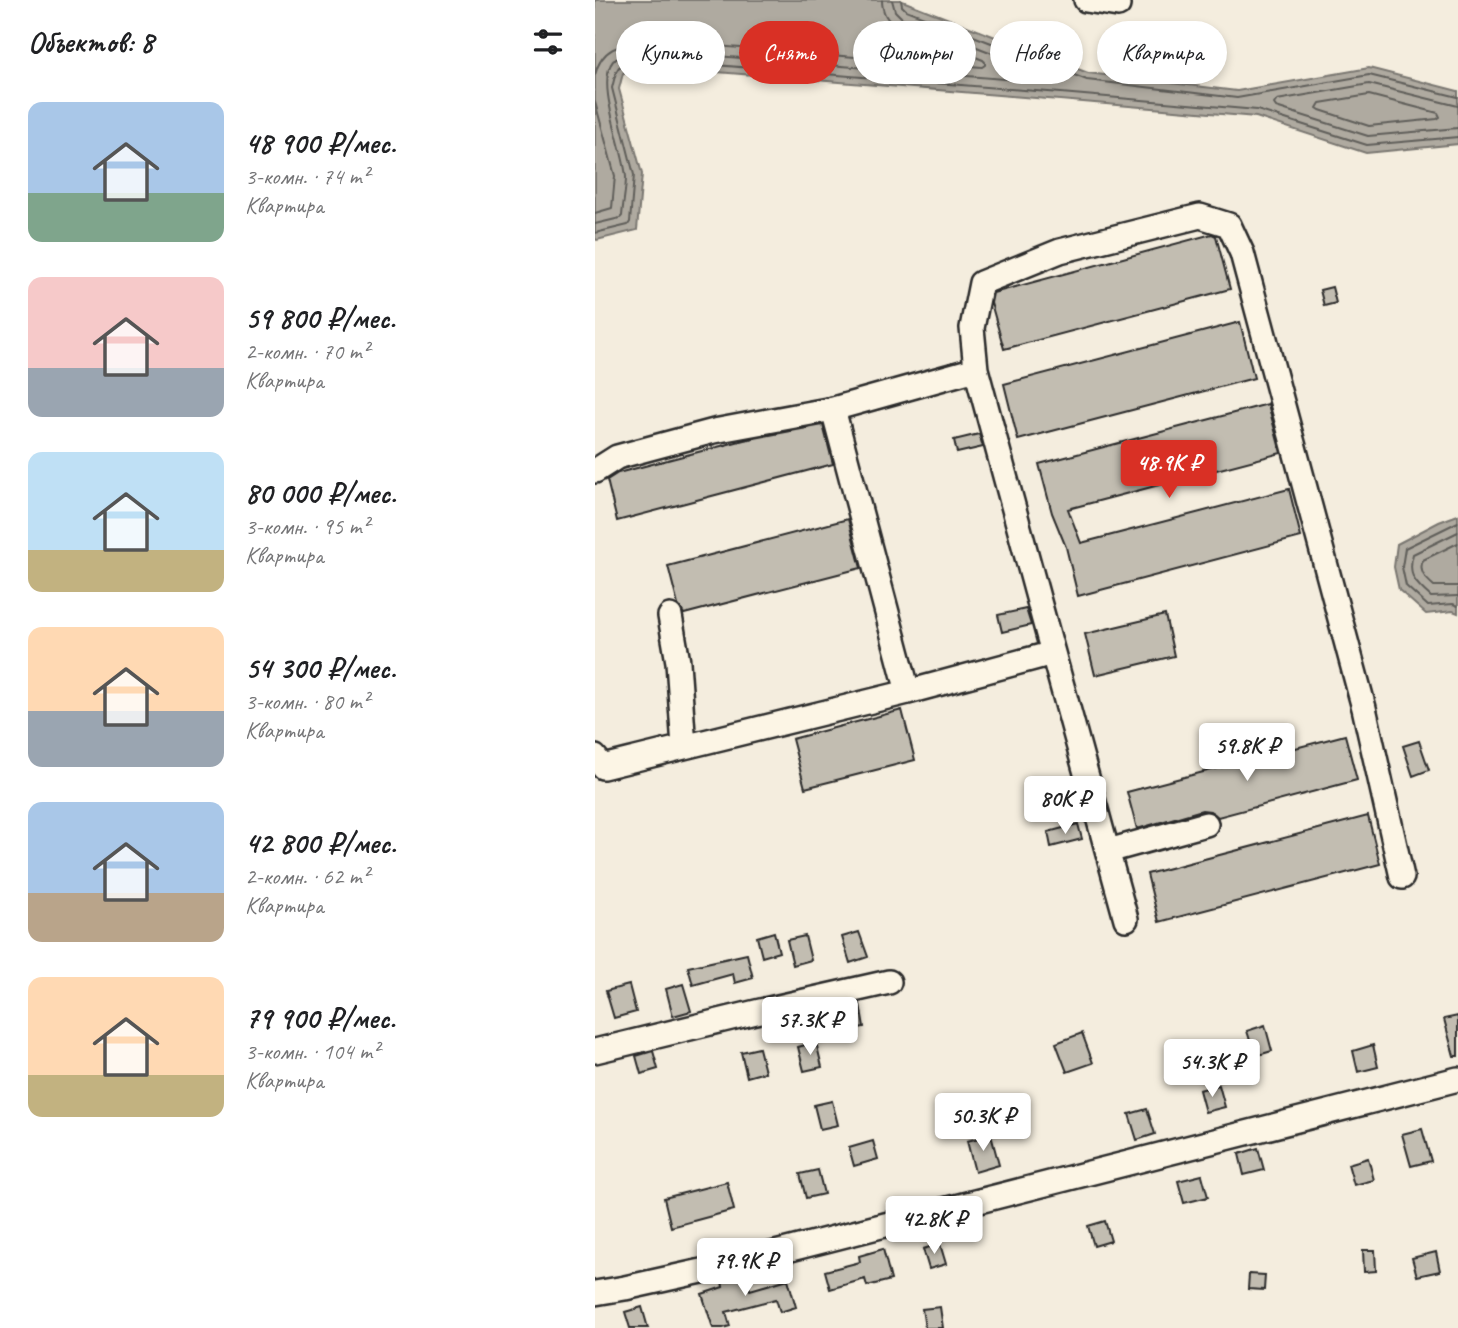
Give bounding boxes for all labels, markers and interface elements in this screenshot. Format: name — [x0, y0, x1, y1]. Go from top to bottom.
chip: Купить — [616, 21, 725, 84]
chip: Снять — [739, 21, 839, 84]
chip: Фильтры — [853, 21, 976, 84]
chip: Новое — [990, 21, 1083, 84]
chip: Квартира — [1097, 21, 1227, 84]
text: Объектов: 8 — [28, 23, 153, 61]
icon: filters — [529, 23, 567, 61]
text: 48 900 ₽/мес. — [245, 124, 396, 162]
icon: home — [84, 130, 168, 214]
text: 3-комн. · 74 m² — [245, 162, 369, 191]
text: Квартира — [245, 191, 323, 220]
text: 59 800 ₽/мес. — [245, 299, 395, 337]
icon: home — [84, 305, 168, 389]
text: 2-комн. · 70 m² — [245, 337, 369, 366]
text: Квартира — [245, 366, 323, 395]
pin: 48.9K ₽ — [1104, 440, 1234, 500]
text: 48.9K ₽ — [1137, 448, 1201, 477]
text: 80 000 ₽/мес. — [245, 474, 396, 512]
icon: home — [84, 480, 168, 564]
text: 3-комн. · 95 m² — [245, 512, 369, 541]
text: Квартира — [245, 541, 323, 570]
text: 54 300 ₽/мес. — [245, 649, 396, 687]
icon: home — [84, 655, 168, 739]
text: 3-комн. · 80 m² — [245, 687, 369, 716]
text: Квартира — [245, 716, 323, 745]
pin: 59.8K ₽ — [1182, 724, 1312, 783]
text: 59.8K ₽ — [1215, 731, 1279, 760]
pin: 80K ₽ — [1016, 776, 1114, 836]
text: 80K ₽ — [1040, 784, 1090, 813]
text: 42 800 ₽/мес. — [245, 824, 396, 862]
icon: home — [84, 830, 168, 914]
text: 2-комн. · 62 m² — [245, 862, 369, 891]
text: Квартира — [245, 891, 323, 920]
pin: 57.3K ₽ — [745, 998, 875, 1057]
text: 79 900 ₽/мес. — [245, 999, 395, 1037]
icon: home — [84, 1005, 168, 1089]
text: 57.3K ₽ — [778, 1005, 842, 1034]
text: 3-комн. · 104 m² — [245, 1037, 379, 1066]
pin: 54.3K ₽ — [1147, 1040, 1277, 1099]
text: 54.3K ₽ — [1180, 1047, 1244, 1076]
text: Квартира — [245, 1066, 323, 1095]
pin: 50.3K ₽ — [918, 1094, 1048, 1153]
text: 50.3K ₽ — [951, 1101, 1015, 1130]
pin: 42.8K ₽ — [869, 1196, 999, 1256]
text: 42.8K ₽ — [902, 1204, 966, 1233]
pin: 79.9K ₽ — [680, 1238, 810, 1298]
text: 79.9K ₽ — [713, 1246, 777, 1275]

